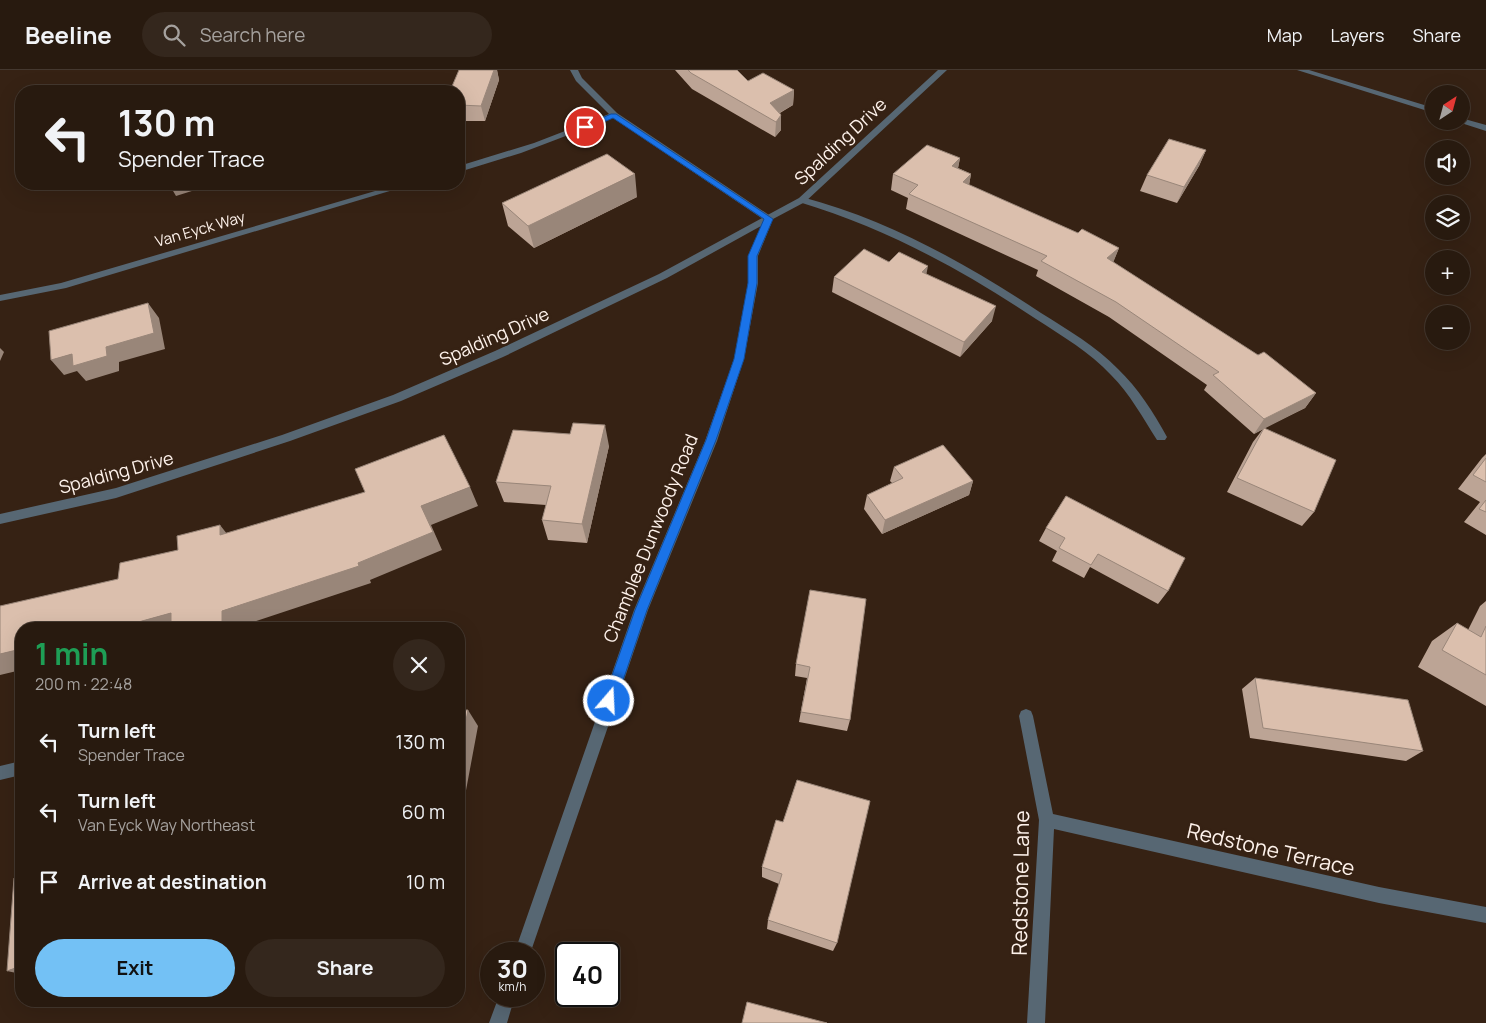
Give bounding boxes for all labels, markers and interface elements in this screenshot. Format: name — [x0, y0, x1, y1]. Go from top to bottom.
search box — [142, 12, 492, 57]
text: Beeline — [25, 18, 112, 51]
icon: search — [160, 21, 188, 49]
text: Search here — [200, 22, 305, 48]
text: Map — [1267, 23, 1302, 47]
text: Layers — [1330, 23, 1384, 47]
text: Share — [1412, 23, 1461, 47]
north arrow — [1425, 85, 1470, 130]
map controls — [1425, 85, 1470, 350]
street label: Spalding Drive — [789, 92, 891, 190]
text: 130 m — [118, 99, 215, 147]
icon: left — [35, 105, 100, 170]
pin — [564, 106, 606, 148]
icon: arrive — [571, 113, 599, 141]
button: sound — [1425, 140, 1470, 185]
text: Spender Trace — [118, 144, 265, 174]
button: layers — [1425, 195, 1470, 240]
street label: Van Eyck Way — [153, 206, 248, 252]
button: + — [1425, 250, 1470, 295]
street label: Spalding Drive — [435, 301, 553, 371]
button: − — [1425, 305, 1470, 350]
street label: Chamblee Dunwoody Road — [597, 430, 703, 646]
street label: Spalding Drive — [56, 445, 176, 499]
text: 1 min — [35, 633, 108, 674]
button: close — [393, 639, 445, 691]
text: 200 m · 22:48 — [35, 673, 132, 695]
position arrow — [582, 674, 634, 726]
text: Turn left — [78, 718, 156, 744]
icon: left — [35, 728, 63, 756]
text: 130 m — [396, 729, 445, 755]
text: Spender Trace — [78, 744, 185, 766]
text: Turn left — [78, 788, 156, 814]
icon: left — [35, 798, 63, 826]
text: 60 m — [402, 799, 445, 825]
street label: Redstone Lane — [1005, 810, 1035, 956]
text: Van Eyck Way Northeast — [78, 814, 255, 836]
street label: Redstone Terrace — [1184, 816, 1358, 882]
icon: arrive — [35, 868, 63, 896]
text: Arrive at destination — [78, 869, 267, 895]
text: 10 m — [406, 869, 445, 895]
button: Exit — [35, 939, 235, 997]
button: Share — [245, 939, 445, 997]
speed limit sign: 40 — [555, 942, 620, 1007]
text: 30 — [497, 951, 528, 986]
text: km/h — [499, 978, 526, 995]

